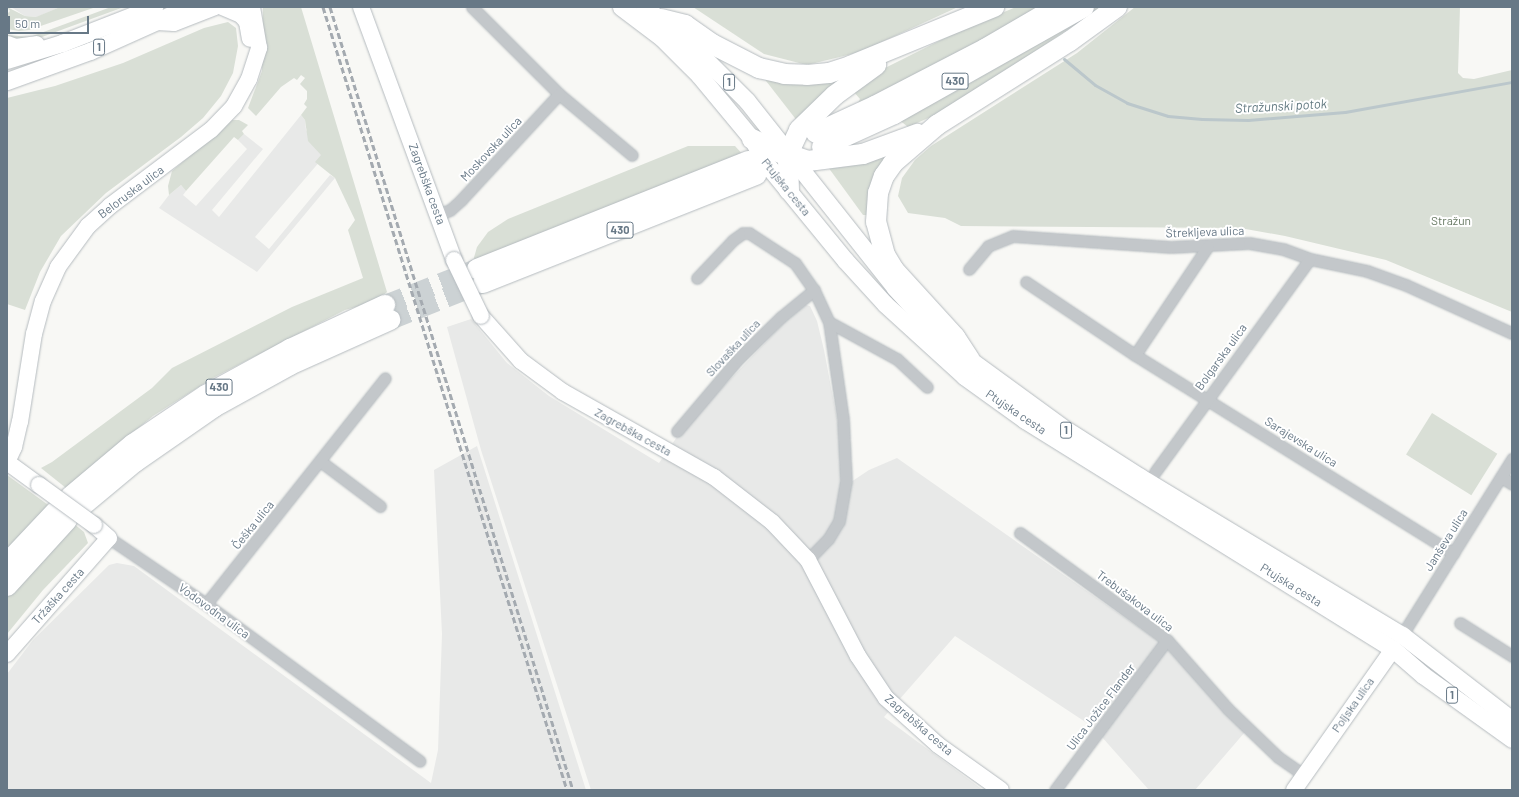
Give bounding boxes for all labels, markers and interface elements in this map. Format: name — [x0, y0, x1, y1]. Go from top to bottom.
scale bar — [10, 8, 91, 34]
text: 50 m — [15, 16, 40, 30]
road number: 1 — [93, 38, 105, 56]
road number: 430 — [941, 72, 969, 90]
road number: 1 — [723, 73, 735, 91]
water label: Stražunski potok — [1235, 96, 1327, 116]
street label: Moskovska ulica — [457, 114, 525, 184]
street label: Zagrebška cesta — [406, 141, 448, 227]
street label: Ptujska cesta — [758, 155, 814, 219]
street label: Beloruska ulica — [95, 163, 167, 221]
park label: Stražun — [1431, 214, 1471, 228]
road number: 430 — [606, 221, 634, 239]
street label: Štrekljeva ulica — [1165, 223, 1245, 241]
street label: Slovaška ulica — [703, 317, 763, 379]
street label: Bolgarska ulica — [1192, 321, 1250, 393]
road number: 430 — [205, 378, 233, 396]
street label: Ptujska cesta — [983, 387, 1049, 437]
street label: Zagrebška cesta — [592, 405, 674, 459]
street label: Sarajevska ulica — [1262, 414, 1340, 470]
road number: 1 — [1060, 421, 1072, 439]
street label: Češka ulica — [229, 498, 277, 552]
street label: Janševa ulica — [1421, 506, 1471, 574]
street label: Ptujska cesta — [1258, 560, 1324, 610]
street label: Tržaška cesta — [29, 565, 87, 627]
street label: Trebušakova ulica — [1094, 567, 1176, 635]
street label: Vodovodna ulica — [176, 580, 252, 642]
street label: Ulica Jožice Flander — [1064, 661, 1138, 753]
street label: Poljska ulica — [1329, 675, 1377, 735]
road number: 1 — [1446, 686, 1458, 704]
street label: Zagrebška cesta — [882, 692, 956, 758]

